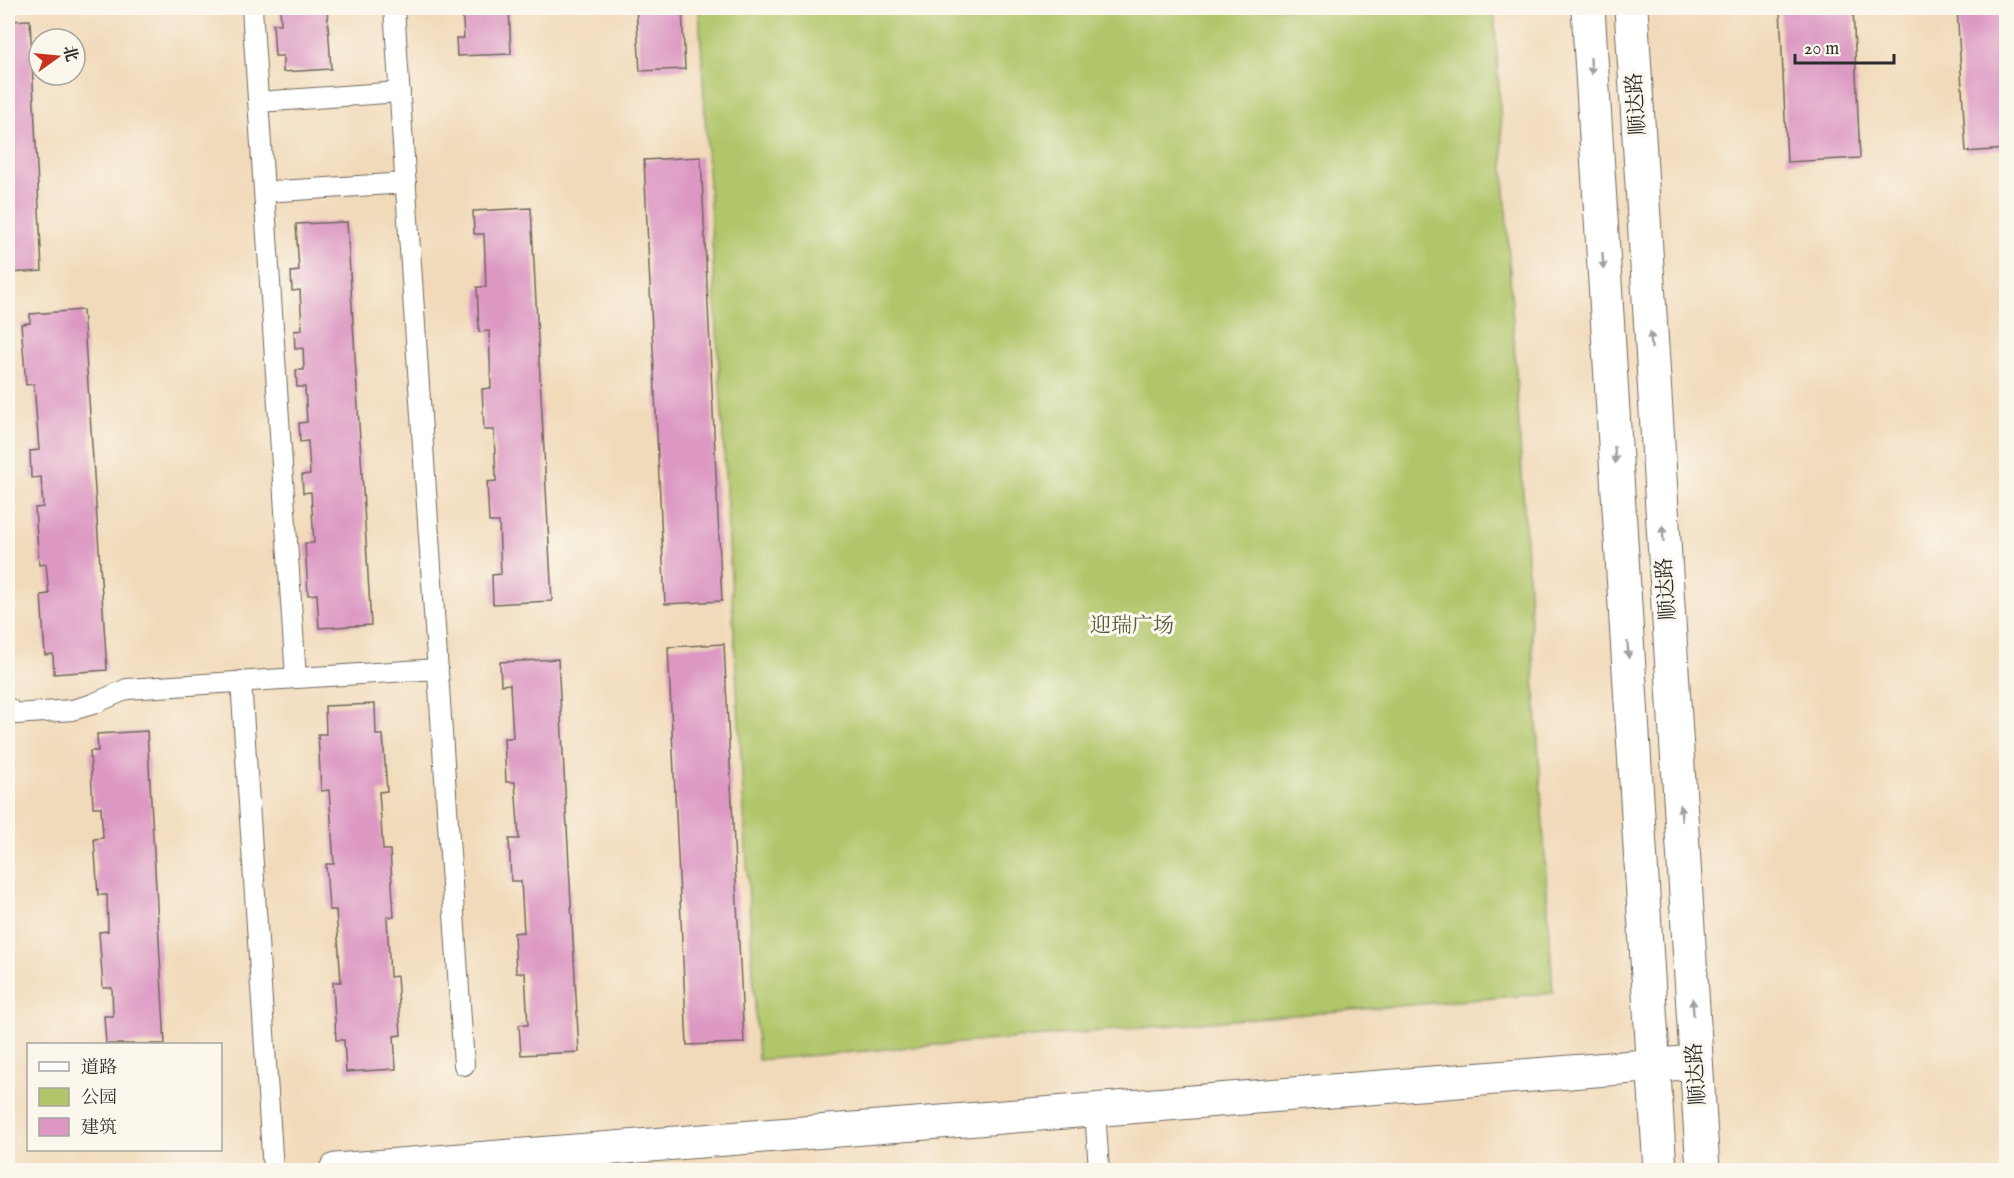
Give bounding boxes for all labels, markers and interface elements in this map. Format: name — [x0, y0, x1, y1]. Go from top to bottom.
north arrow — [27, 27, 87, 87]
scale bar — [1795, 27, 1894, 65]
text: 20 m — [1804, 38, 1839, 61]
text: 北 — [58, 43, 81, 64]
one-way arrow — [1587, 56, 1596, 75]
street label: 顺达路 — [1621, 72, 1653, 136]
one-way arrow — [1599, 251, 1608, 270]
one-way arrow — [1646, 330, 1656, 349]
one-way arrow — [1611, 446, 1620, 465]
one-way arrow — [1659, 525, 1668, 544]
street label: 顺达路 — [1651, 557, 1683, 621]
park label: 迎瑞广场 — [1090, 613, 1174, 640]
one-way arrow — [1623, 640, 1632, 659]
one-way arrow — [1676, 803, 1685, 822]
one-way arrow — [1688, 998, 1698, 1017]
street label: 顺达路 — [1681, 1042, 1713, 1106]
legend — [27, 1043, 222, 1151]
text: 道路 — [81, 1057, 117, 1080]
text: 公园 — [81, 1087, 117, 1110]
text: 建筑 — [81, 1117, 117, 1140]

